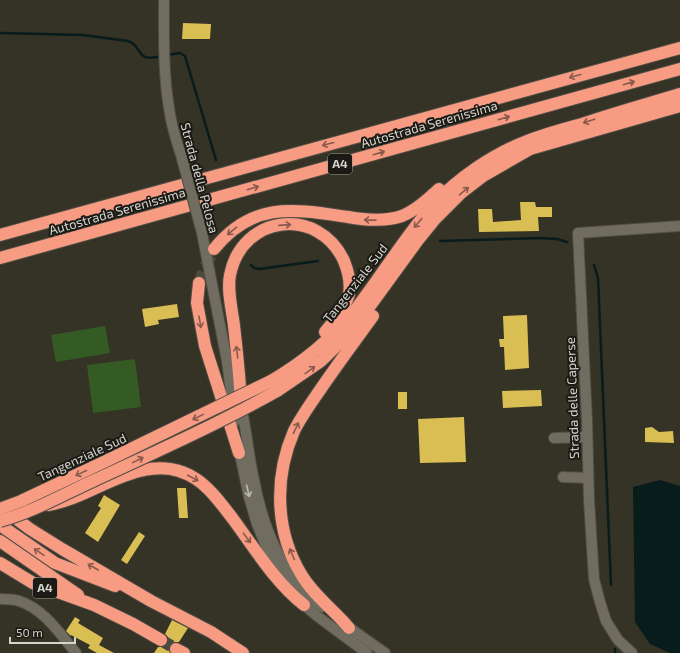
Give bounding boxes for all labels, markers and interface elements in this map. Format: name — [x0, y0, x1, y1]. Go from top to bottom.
one-way arrow — [569, 73, 582, 81]
one-way arrow — [622, 79, 635, 86]
street label: Autostrada Serenissima — [359, 97, 499, 151]
one-way arrow — [497, 114, 510, 121]
one-way arrow — [583, 118, 596, 125]
street label: Strada della Pelosa — [178, 121, 222, 235]
one-way arrow — [322, 141, 335, 148]
one-way arrow — [372, 149, 385, 156]
road number: A4 — [328, 154, 352, 174]
street label: Autostrada Serenissima — [47, 184, 187, 238]
one-way arrow — [247, 184, 260, 191]
one-way arrow — [459, 187, 469, 196]
one-way arrow — [364, 216, 377, 223]
one-way arrow — [414, 218, 423, 228]
one-way arrow — [278, 221, 291, 228]
one-way arrow — [226, 227, 237, 236]
street label: Tangenziale Sud — [319, 240, 391, 326]
one-way arrow — [196, 315, 204, 328]
street label: Strada delle Caperse — [562, 337, 582, 459]
one-way arrow — [233, 346, 241, 359]
one-way arrow — [304, 365, 315, 374]
one-way arrow — [193, 413, 205, 421]
one-way arrow — [293, 423, 301, 435]
street label: Tangenziale Sud — [35, 430, 129, 484]
one-way arrow — [132, 456, 144, 463]
one-way arrow — [76, 470, 88, 477]
one-way arrow — [187, 475, 199, 482]
one-way arrow — [245, 484, 252, 497]
one-way arrow — [243, 533, 251, 544]
one-way arrow — [33, 548, 44, 556]
one-way arrow — [287, 549, 295, 561]
one-way arrow — [87, 563, 99, 571]
road number: A4 — [33, 578, 57, 598]
scale bar — [10, 619, 75, 645]
text: 50 m — [16, 625, 43, 639]

